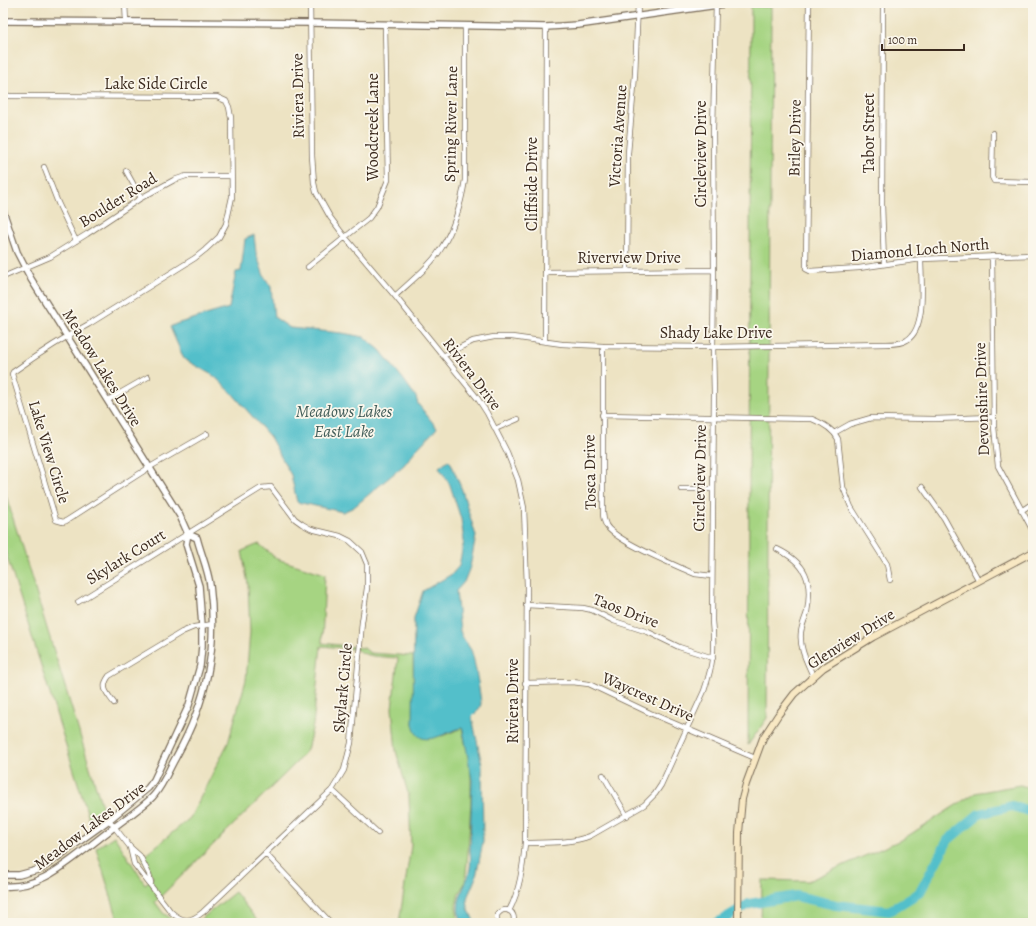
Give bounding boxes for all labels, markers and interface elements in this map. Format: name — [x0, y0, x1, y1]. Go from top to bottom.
scale bar — [882, 26, 964, 52]
text: 100 m — [888, 32, 917, 48]
street label: Riviera Drive — [286, 53, 310, 139]
street label: Spring River Lane — [439, 66, 463, 182]
street label: Lake Side Circle — [104, 73, 208, 95]
street label: Woodcreek Lane — [362, 73, 384, 182]
street label: Victoria Avenue — [603, 84, 633, 189]
street label: Tabor Street — [858, 93, 880, 173]
street label: Briley Drive — [783, 99, 807, 177]
street label: Circleview Drive — [690, 100, 712, 208]
street label: Cliffside Drive — [521, 137, 543, 231]
street label: Boulder Road — [75, 167, 162, 233]
street label: Diamond Loch North — [850, 233, 990, 267]
street label: Riverview Drive — [577, 247, 681, 269]
street label: Meadow Lakes Drive — [57, 305, 147, 431]
street label: Shady Lake Drive — [660, 322, 772, 344]
street label: Riviera Drive — [438, 333, 506, 415]
street label: Devonshire Drive — [969, 342, 995, 456]
street label: Lake View Circle — [23, 398, 75, 506]
water label: Meadows Lakes East Lake — [296, 400, 393, 443]
street label: Circleview Drive — [688, 424, 712, 532]
street label: Tosca Drive — [578, 434, 602, 510]
street label: Skylark Court — [82, 524, 170, 590]
street label: Taos Drive — [590, 588, 662, 634]
street label: Glenview Drive — [803, 603, 899, 675]
street label: Skylark Circle — [328, 642, 358, 734]
street label: Riviera Drive — [502, 658, 524, 744]
street label: Waycrest Drive — [598, 667, 697, 727]
street label: Meadow Lakes Drive — [30, 777, 150, 875]

